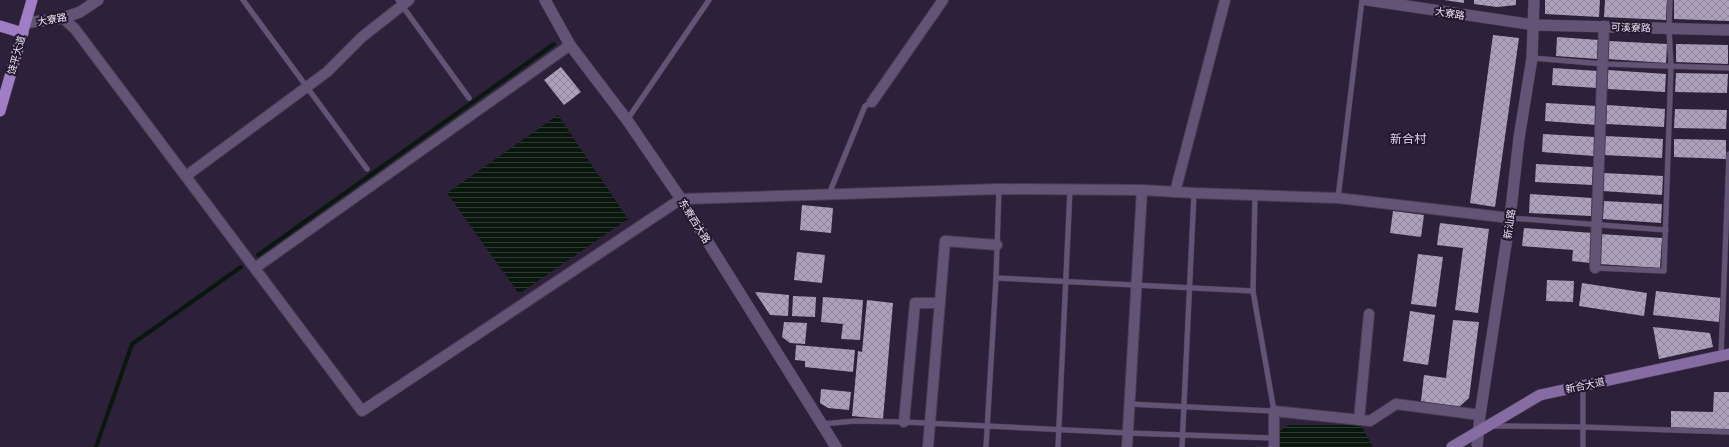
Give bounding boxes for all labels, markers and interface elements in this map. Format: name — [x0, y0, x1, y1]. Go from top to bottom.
street label: 大寮路 — [1434, 5, 1466, 21]
street label: 大寮路 — [36, 10, 68, 28]
street label: 可溪寮路 — [1611, 20, 1651, 34]
street label: 饶平大道 — [5, 34, 27, 76]
district label: 新合村 — [1390, 131, 1427, 146]
street label: 东寮西大路 — [677, 197, 713, 245]
street label: 新汕路 — [1501, 208, 1517, 240]
street label: 新合大道 — [1564, 375, 1606, 395]

